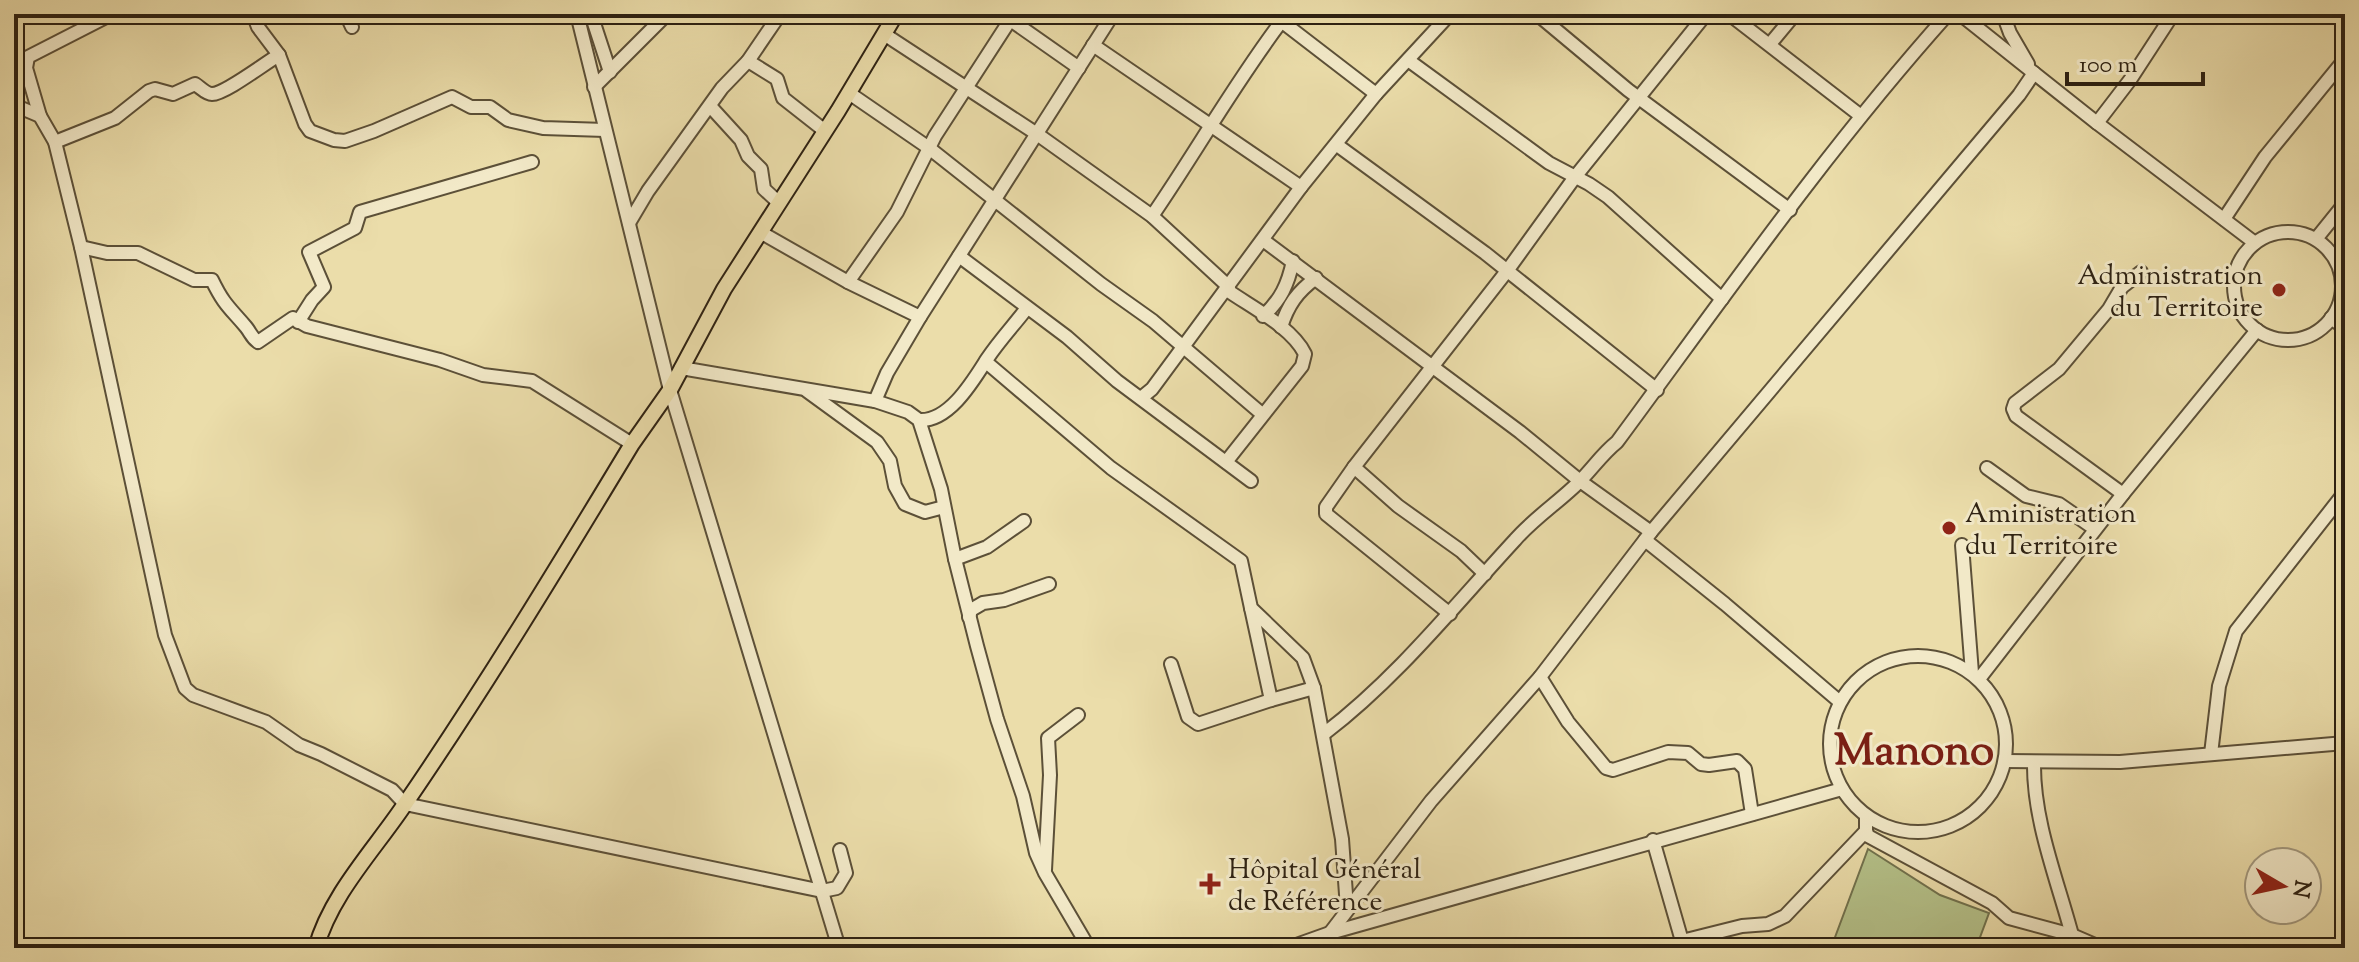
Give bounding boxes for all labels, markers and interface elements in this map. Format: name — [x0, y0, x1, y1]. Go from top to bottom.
scale bar — [2067, 36, 2203, 86]
text: 100 m — [2079, 49, 2137, 83]
place label: Administration du Territoire — [2077, 257, 2263, 329]
marker: Administration du Territoire — [2270, 281, 2288, 299]
place label: Aministration du Territoire — [1965, 495, 2136, 567]
marker: Aministration du Territoire — [1940, 519, 1958, 537]
district label: Manono — [1834, 722, 1994, 785]
north arrow — [2243, 846, 2323, 926]
place label: Hôpital Général de Référence — [1228, 851, 1421, 923]
marker: Hôpital Général de Référence — [1199, 873, 1221, 895]
text: N — [2283, 877, 2317, 900]

